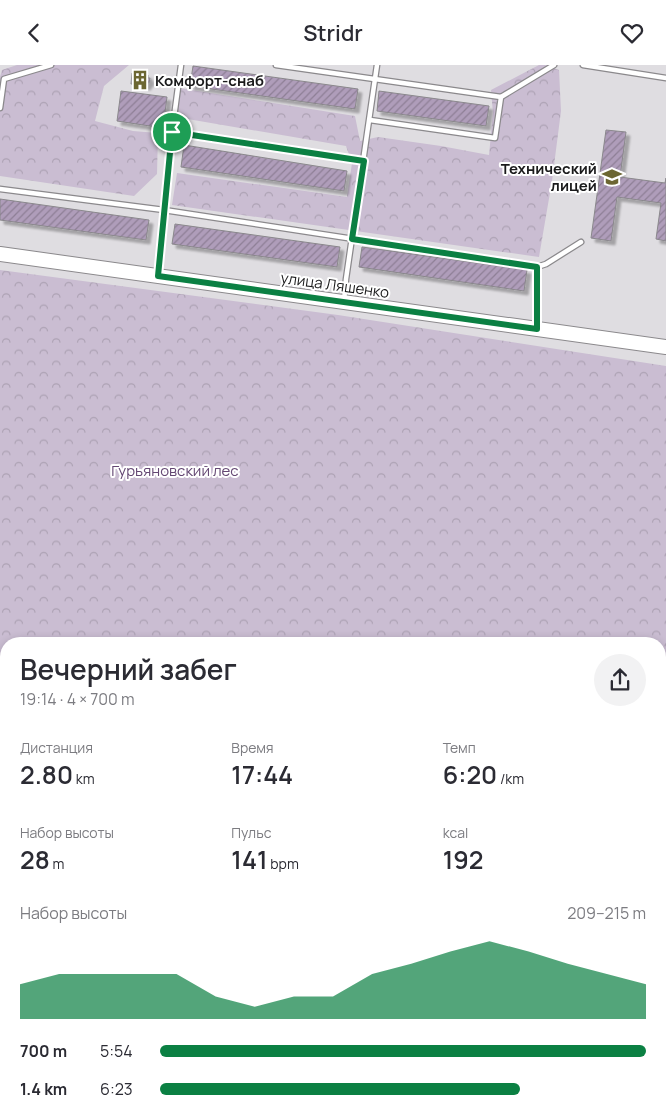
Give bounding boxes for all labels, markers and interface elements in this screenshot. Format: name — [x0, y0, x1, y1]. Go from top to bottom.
text: Stridr — [303, 18, 363, 48]
icon: back — [20, 19, 48, 47]
icon: heart — [618, 19, 646, 47]
building icon: Комфорт-снаб — [129, 69, 151, 91]
place label: Комфорт-снаб — [155, 70, 264, 91]
pin — [151, 111, 193, 153]
icon: arrive — [158, 118, 186, 146]
place label: Технический лицей — [501, 158, 597, 196]
school or university icon: Технический лицей — [601, 166, 623, 188]
street label: улица Ляшенко — [279, 267, 391, 303]
park label: Гурьяновский лес — [111, 460, 239, 481]
text: Вечерний забег — [20, 650, 237, 688]
button: share — [594, 654, 646, 706]
text: 19:14 · 4 × 700 m — [20, 688, 135, 710]
text: Дистанция — [20, 738, 93, 757]
text: Время — [231, 738, 274, 757]
text: Темп — [443, 738, 476, 757]
text: 2.80 — [20, 757, 73, 792]
text: 17:44 — [231, 757, 293, 792]
text: 6:20 — [443, 757, 497, 792]
text: km — [73, 769, 95, 788]
text: /km — [497, 769, 524, 788]
text: Набор высоты — [20, 823, 114, 842]
text: Пульс — [231, 823, 271, 842]
text: kcal — [443, 823, 468, 842]
text: 28 — [20, 842, 50, 877]
text: 141 — [231, 842, 268, 877]
text: 192 — [443, 842, 483, 877]
text: m — [50, 854, 64, 873]
text: bpm — [268, 854, 299, 873]
text: Набор высоты — [20, 902, 127, 924]
text: 209–215 m — [567, 902, 646, 924]
text: 700 m — [20, 1040, 67, 1062]
text: 5:54 — [100, 1040, 133, 1062]
text: 1.4 km — [20, 1078, 67, 1100]
text: 6:23 — [100, 1078, 133, 1100]

